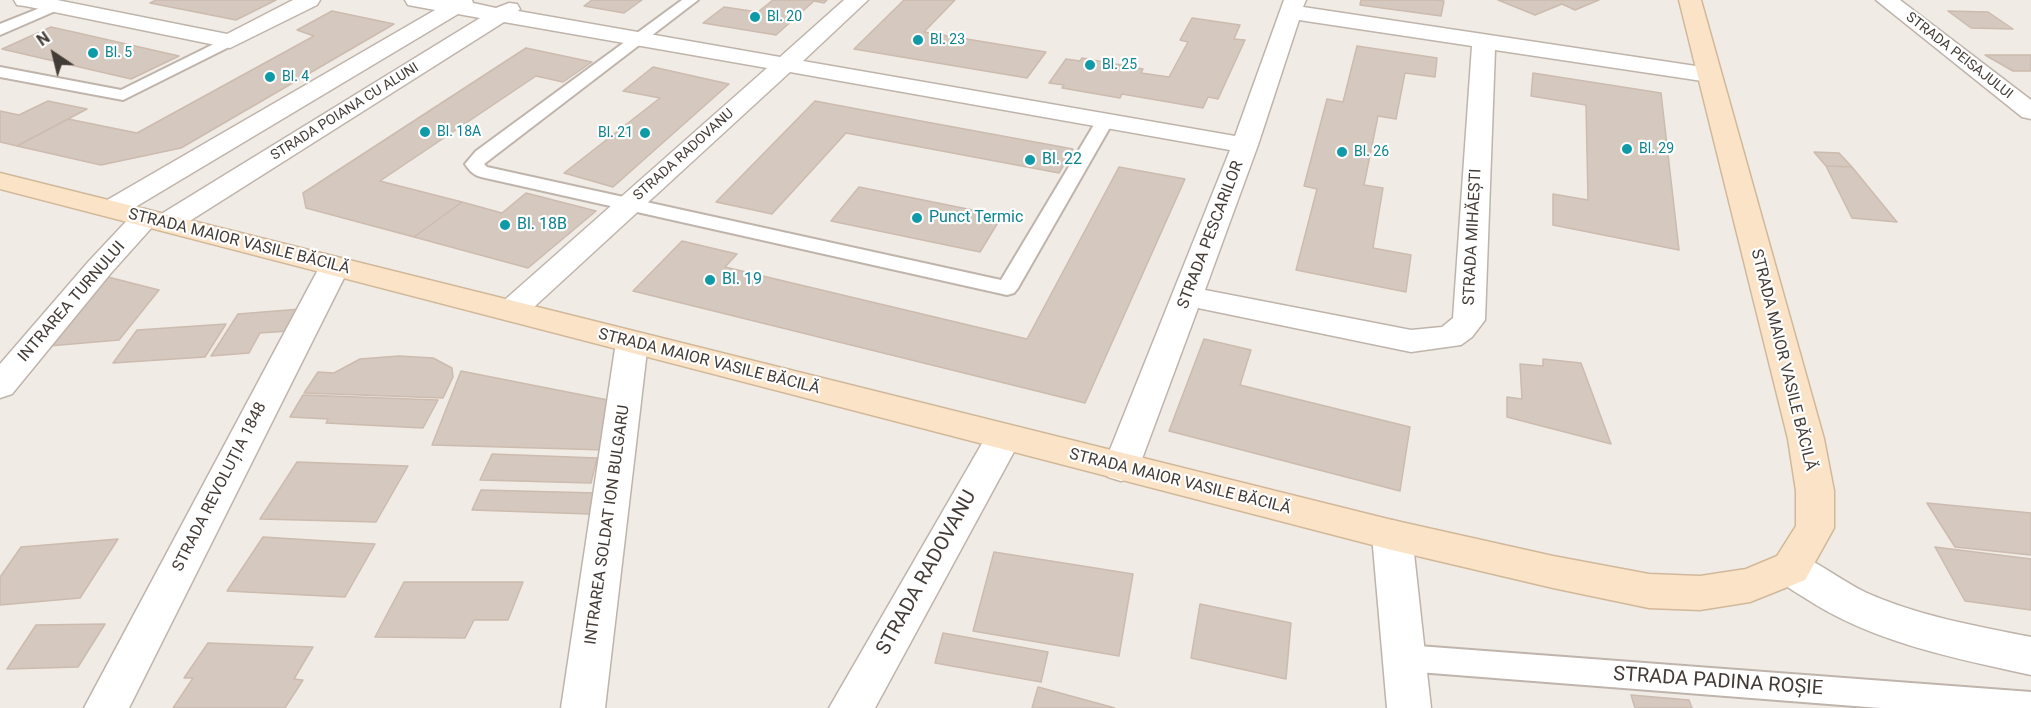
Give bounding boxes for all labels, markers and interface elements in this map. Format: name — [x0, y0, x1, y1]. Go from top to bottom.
place label: Bl. 20 — [767, 9, 802, 25]
street label: STRADA PEISAJULUI — [1902, 9, 2016, 103]
marker: Bl. 20 — [748, 10, 762, 24]
north arrow — [24, 24, 84, 84]
text: N — [33, 28, 53, 50]
place label: Bl. 23 — [930, 32, 965, 48]
marker: Bl. 23 — [911, 33, 925, 47]
place label: Bl. 5 — [105, 45, 132, 61]
marker: Bl. 5 — [86, 46, 100, 60]
place label: Bl. 25 — [1102, 57, 1137, 73]
marker: Bl. 25 — [1083, 58, 1097, 72]
street label: STRADA POIANA CU ALUNI — [268, 60, 422, 164]
place label: Bl. 4 — [282, 69, 309, 85]
marker: Bl. 4 — [263, 70, 277, 84]
street label: STRADA RADOVANU — [630, 106, 738, 204]
place label: Bl. 18A — [437, 124, 481, 140]
marker: Bl. 18A — [418, 125, 432, 139]
place label: Bl. 21 — [598, 125, 633, 141]
marker: Bl. 21 — [638, 126, 652, 140]
place label: Bl. 29 — [1639, 141, 1674, 157]
marker: Bl. 29 — [1620, 142, 1634, 156]
place label: Bl. 26 — [1354, 144, 1389, 160]
marker: Bl. 26 — [1335, 145, 1349, 159]
place label: Bl. 22 — [1042, 150, 1082, 170]
marker: Bl. 22 — [1023, 153, 1037, 167]
street label: STRADA PESCARILOR — [1174, 158, 1248, 312]
street label: STRADA MIHĂEȘTI — [1460, 168, 1486, 306]
street label: STRADA MAIOR VASILE BĂCILĂ — [126, 205, 352, 279]
place label: Punct Termic — [929, 208, 1023, 228]
marker: Punct Termic — [910, 211, 924, 225]
place label: Bl. 18B — [517, 215, 567, 235]
marker: Bl. 18B — [498, 218, 512, 232]
street label: INTRAREA TURNULUI — [14, 238, 130, 366]
street label: STRADA MAIOR VASILE BĂCILĂ — [1746, 247, 1820, 473]
place label: Bl. 19 — [722, 270, 762, 290]
marker: Bl. 19 — [703, 273, 717, 287]
street label: STRADA MAIOR VASILE BĂCILĂ — [596, 325, 822, 399]
street label: STRADA REVOLUȚIA 1848 — [169, 399, 271, 575]
street label: INTRAREA SOLDAT ION BULGARU — [582, 404, 634, 646]
street label: STRADA MAIOR VASILE BĂCILĂ — [1067, 445, 1293, 519]
street label: STRADA RADOVANU — [872, 487, 982, 659]
street label: STRADA PADINA ROȘIE — [1612, 663, 1824, 701]

